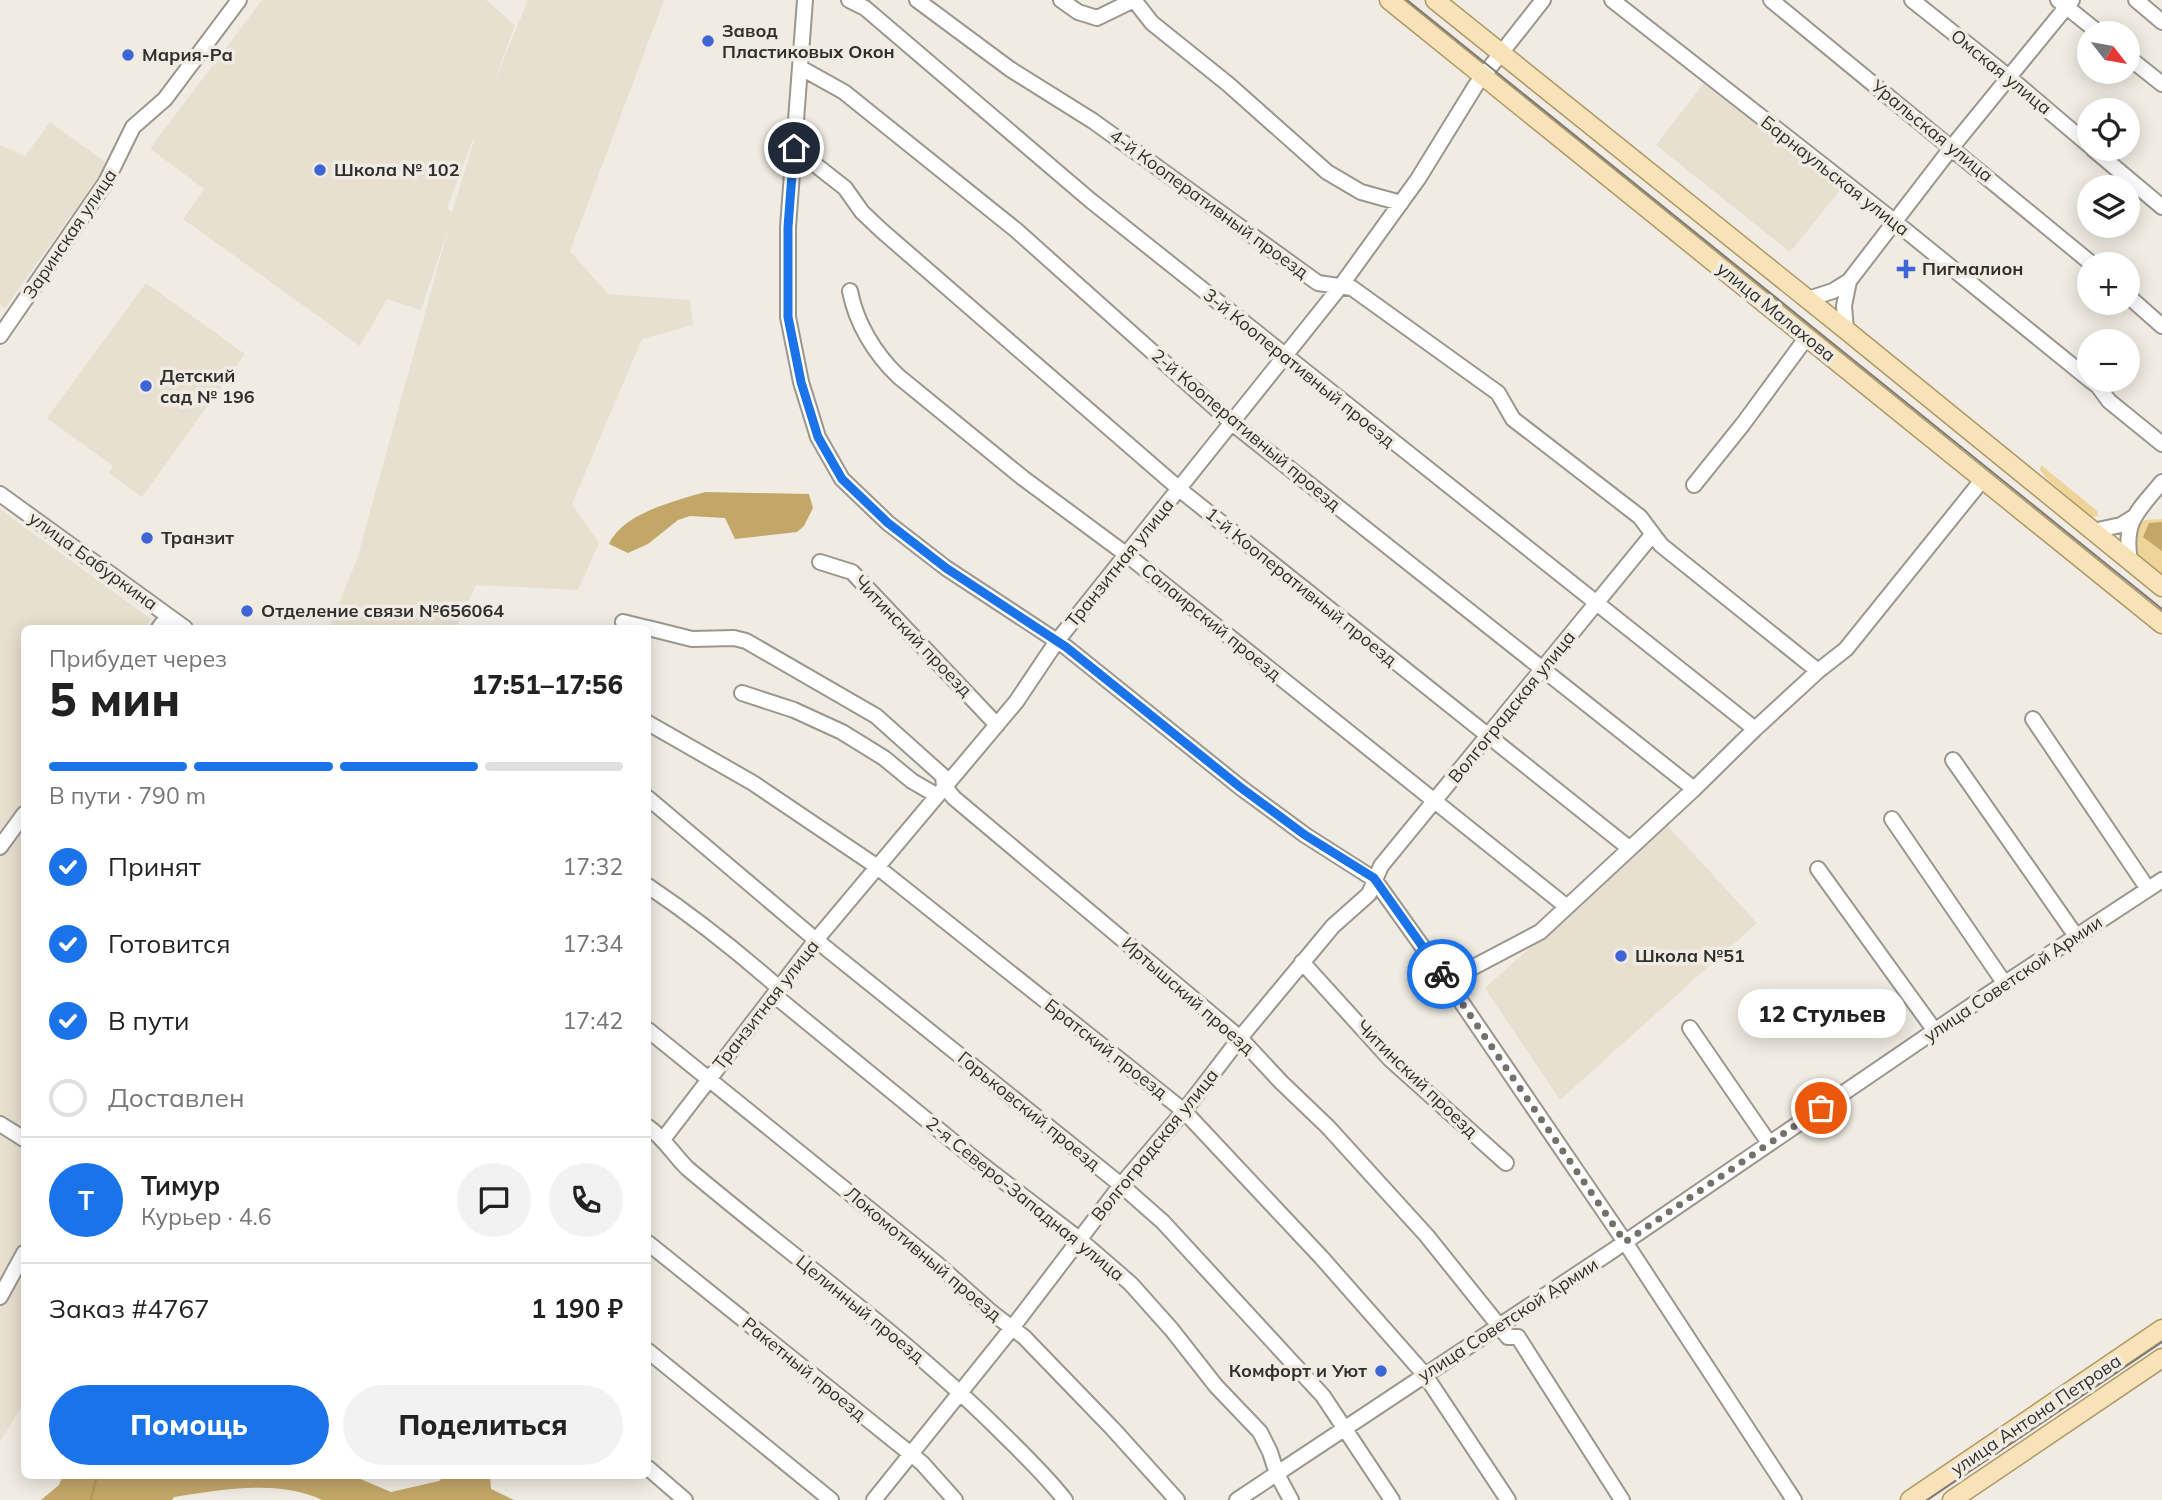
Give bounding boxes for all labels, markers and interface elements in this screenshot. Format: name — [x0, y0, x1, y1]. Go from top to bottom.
place label: Завод Пластиковых Окон — [722, 19, 895, 63]
north arrow — [2077, 21, 2140, 84]
map controls — [2077, 21, 2140, 392]
street label: Омская улица — [1946, 24, 2056, 119]
marker: Завод Пластиковых Окон — [700, 33, 716, 49]
place label: Мария-Ра — [142, 43, 233, 66]
marker: Мария-Ра — [120, 47, 136, 63]
street label: Уральская улица — [1866, 74, 1998, 187]
button: locate — [2077, 98, 2140, 161]
street label: Барнаульская улица — [1756, 110, 1914, 241]
pin — [764, 118, 824, 178]
street label: 4-й Кооперативный проезд — [1105, 124, 1313, 283]
icon: home — [775, 129, 813, 167]
place label: Школа № 102 — [334, 158, 459, 181]
marker: Школа № 102 — [312, 162, 328, 178]
street label: Заринская улица — [18, 164, 122, 303]
button: layers — [2077, 175, 2140, 238]
button: + — [2077, 252, 2140, 315]
street label: улица Малахова — [1712, 257, 1840, 367]
place label: Пигмалион — [1922, 257, 2023, 280]
marker: Пигмалион — [1896, 259, 1916, 279]
street label: 3-й Кооперативный проезд — [1199, 283, 1400, 452]
button: − — [2077, 329, 2140, 392]
street label: 2-й Кооперативный проезд — [1147, 344, 1346, 516]
place label: Детский сад № 196 — [160, 364, 255, 408]
marker: Детский сад № 196 — [138, 378, 154, 394]
street label: Транзитная улица — [1061, 494, 1179, 632]
street label: 1-й Кооперативный проезд — [1201, 502, 1402, 671]
street label: улица Бабуркина — [24, 506, 162, 615]
place label: Транзит — [161, 526, 234, 549]
marker: Транзит — [139, 530, 155, 546]
street label: Салаирский проезд — [1137, 558, 1286, 685]
street label: Читинский проезд — [849, 570, 977, 701]
place label: Отделение связи №656064 — [261, 599, 504, 622]
marker: Отделение связи №656064 — [239, 603, 255, 619]
street label: Волгоградская улица — [1443, 626, 1580, 787]
text: Прибудет через — [49, 644, 227, 673]
text: 17:51–17:56 — [472, 668, 623, 701]
text: 5 мин — [49, 670, 180, 728]
text: В пути · 790 m — [49, 781, 206, 810]
icon: check — [49, 848, 87, 886]
text: Принят — [108, 850, 201, 883]
text: 17:32 — [563, 852, 623, 881]
street label: улица Советской Армии — [1919, 910, 2106, 1047]
icon: check — [49, 925, 87, 963]
text: Готовится — [108, 927, 231, 960]
text: 17:34 — [563, 929, 623, 958]
street label: Иртышский проезд — [1117, 932, 1259, 1059]
street label: Транзитная улица — [708, 935, 824, 1074]
courier — [1407, 939, 1477, 1009]
place label: Школа №51 — [1635, 944, 1745, 967]
marker: Школа №51 — [1613, 948, 1629, 964]
icon: bike — [1423, 955, 1461, 993]
callout: 12 Стульев — [1737, 989, 1905, 1038]
street label: Братский проезд — [1040, 993, 1172, 1104]
text: 12 Стульев — [1758, 999, 1886, 1028]
icon: check — [49, 1002, 87, 1040]
text: В пути — [108, 1004, 189, 1037]
text: 17:42 — [563, 1006, 623, 1035]
street label: Читинский проезд — [1352, 1015, 1483, 1143]
street label: Горьковский проезд — [953, 1046, 1105, 1175]
street label: Волгоградская улица — [1086, 1064, 1223, 1225]
pin — [1791, 1078, 1851, 1138]
text: Доставлен — [108, 1081, 245, 1114]
icon: bag — [1802, 1089, 1840, 1127]
street label: 2-я Северо-Западная улица — [921, 1111, 1129, 1286]
button: chat — [457, 1163, 531, 1237]
button: phone — [549, 1163, 623, 1237]
text: Тимур — [141, 1169, 220, 1202]
street label: Локомотивный проезд — [840, 1181, 1007, 1326]
text: Т — [78, 1184, 94, 1217]
text: Курьер · 4.6 — [141, 1202, 272, 1231]
street label: Целинный проезд — [792, 1250, 929, 1367]
street label: улица Советской Армии — [1413, 1253, 1602, 1386]
text: Заказ #4767 — [49, 1292, 210, 1325]
text: 1 190 ₽ — [531, 1292, 623, 1325]
street label: Ракетный проезд — [738, 1312, 871, 1426]
street label: улица Антона Петрова — [1946, 1349, 2125, 1480]
place label: Комфорт и Уют — [1229, 1359, 1367, 1382]
marker: Комфорт и Уют — [1373, 1363, 1389, 1379]
button: Помощь — [49, 1385, 329, 1465]
button: Поделиться — [343, 1385, 623, 1465]

